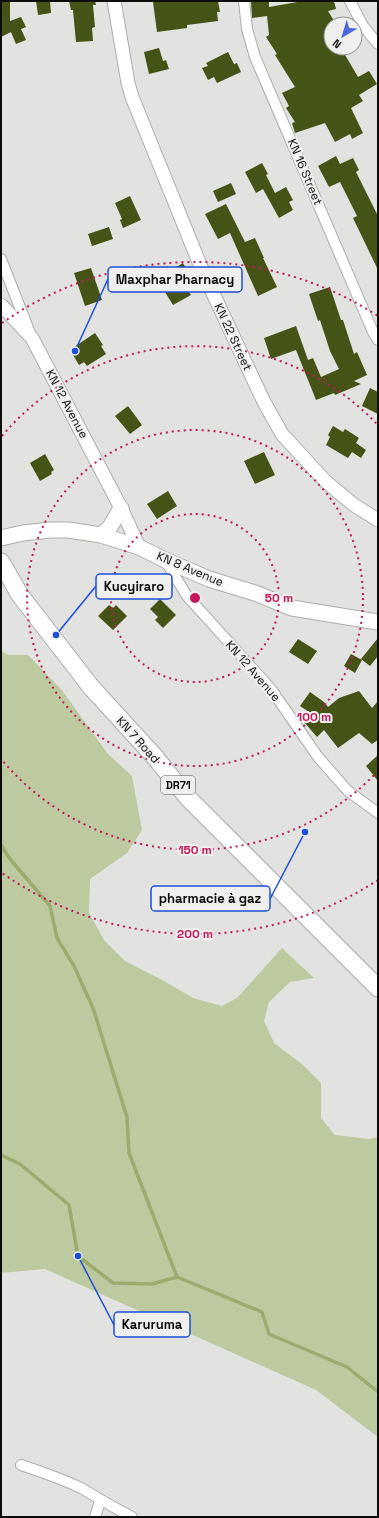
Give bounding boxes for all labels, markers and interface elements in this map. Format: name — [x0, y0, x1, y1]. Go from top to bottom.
north arrow — [323, 16, 363, 56]
text: N — [330, 36, 344, 52]
street label: KN 16 Street — [284, 136, 326, 208]
callout: Maxphar Pharnacy — [108, 267, 242, 292]
text: Maxphar Pharnacy — [116, 271, 234, 288]
street label: KN 22 Street — [210, 301, 256, 373]
street label: KN 12 Avenue — [42, 367, 92, 441]
street label: KN 8 Avenue — [154, 548, 226, 590]
callout: Kucyiraro — [96, 574, 172, 599]
text: Kucyiraro — [104, 578, 164, 595]
text: 50 m — [265, 590, 293, 606]
centre of rings — [188, 591, 202, 605]
street label: KN 12 Avenue — [222, 637, 284, 705]
text: 100 m — [297, 709, 331, 725]
street label: KN 7 Road — [113, 713, 163, 767]
road number: DR71 — [161, 776, 195, 794]
text: 150 m — [178, 842, 212, 858]
callout: pharmacie à gaz — [151, 886, 270, 911]
text: pharmacie à gaz — [159, 890, 262, 907]
text: 200 m — [177, 926, 213, 942]
callout: Karuruma — [114, 1312, 190, 1337]
text: Karuruma — [122, 1316, 183, 1333]

